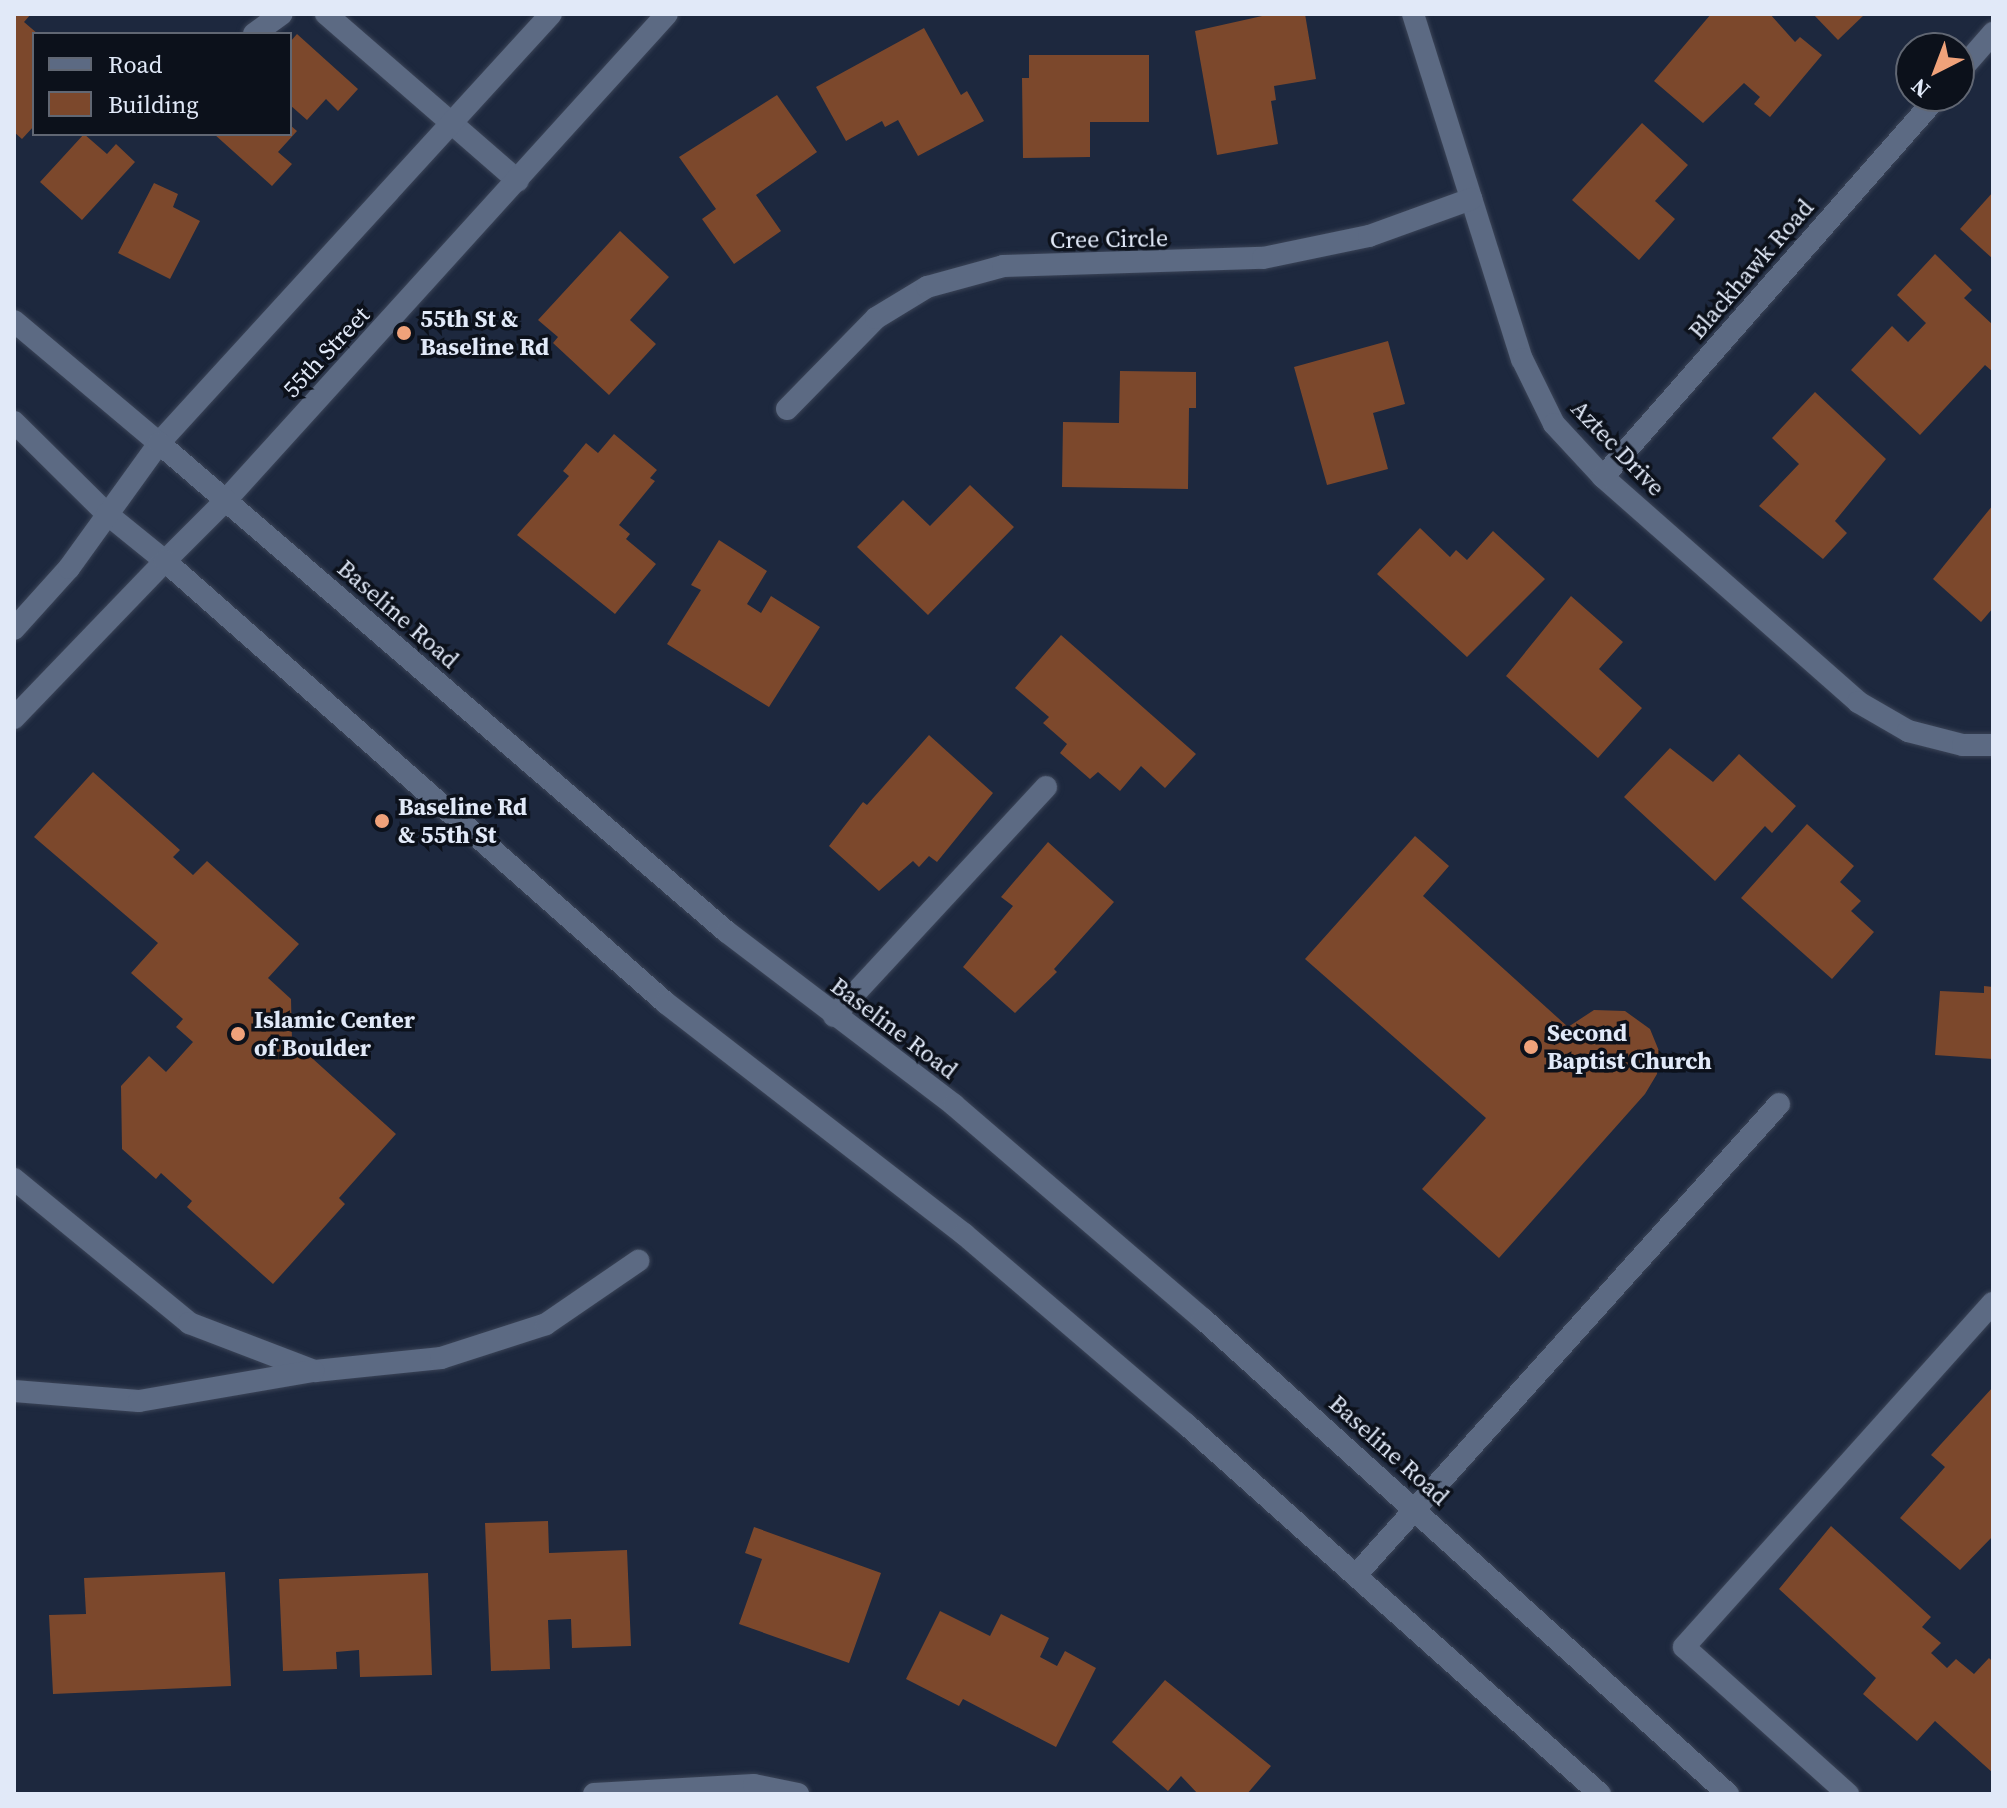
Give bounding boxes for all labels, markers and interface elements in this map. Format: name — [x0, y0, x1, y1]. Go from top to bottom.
legend — [32, 32, 292, 136]
north arrow — [1895, 32, 1975, 112]
text: Road — [108, 48, 162, 81]
text: N — [1904, 72, 1936, 105]
text: Building — [108, 88, 199, 121]
street label: Blackhawk Road — [1683, 193, 1819, 345]
street label: Cree Circle — [1050, 224, 1168, 254]
street label: 55th Street — [277, 301, 375, 403]
place label: 55th St & Baseline Rd — [420, 305, 549, 361]
marker: 55th St & Baseline Rd — [395, 324, 413, 342]
street label: Aztec Drive — [1565, 394, 1671, 502]
street label: Baseline Road — [332, 554, 464, 674]
place label: Baseline Rd & 55th St — [398, 793, 527, 849]
marker: Baseline Rd & 55th St — [373, 812, 391, 830]
street label: Baseline Road — [825, 971, 963, 1085]
place label: Islamic Center of Boulder — [254, 1006, 415, 1062]
place label: Second Baptist Church — [1547, 1019, 1712, 1075]
marker: Islamic Center of Boulder — [229, 1025, 247, 1043]
marker: Second Baptist Church — [1522, 1038, 1540, 1056]
street label: Baseline Road — [1323, 1389, 1455, 1511]

